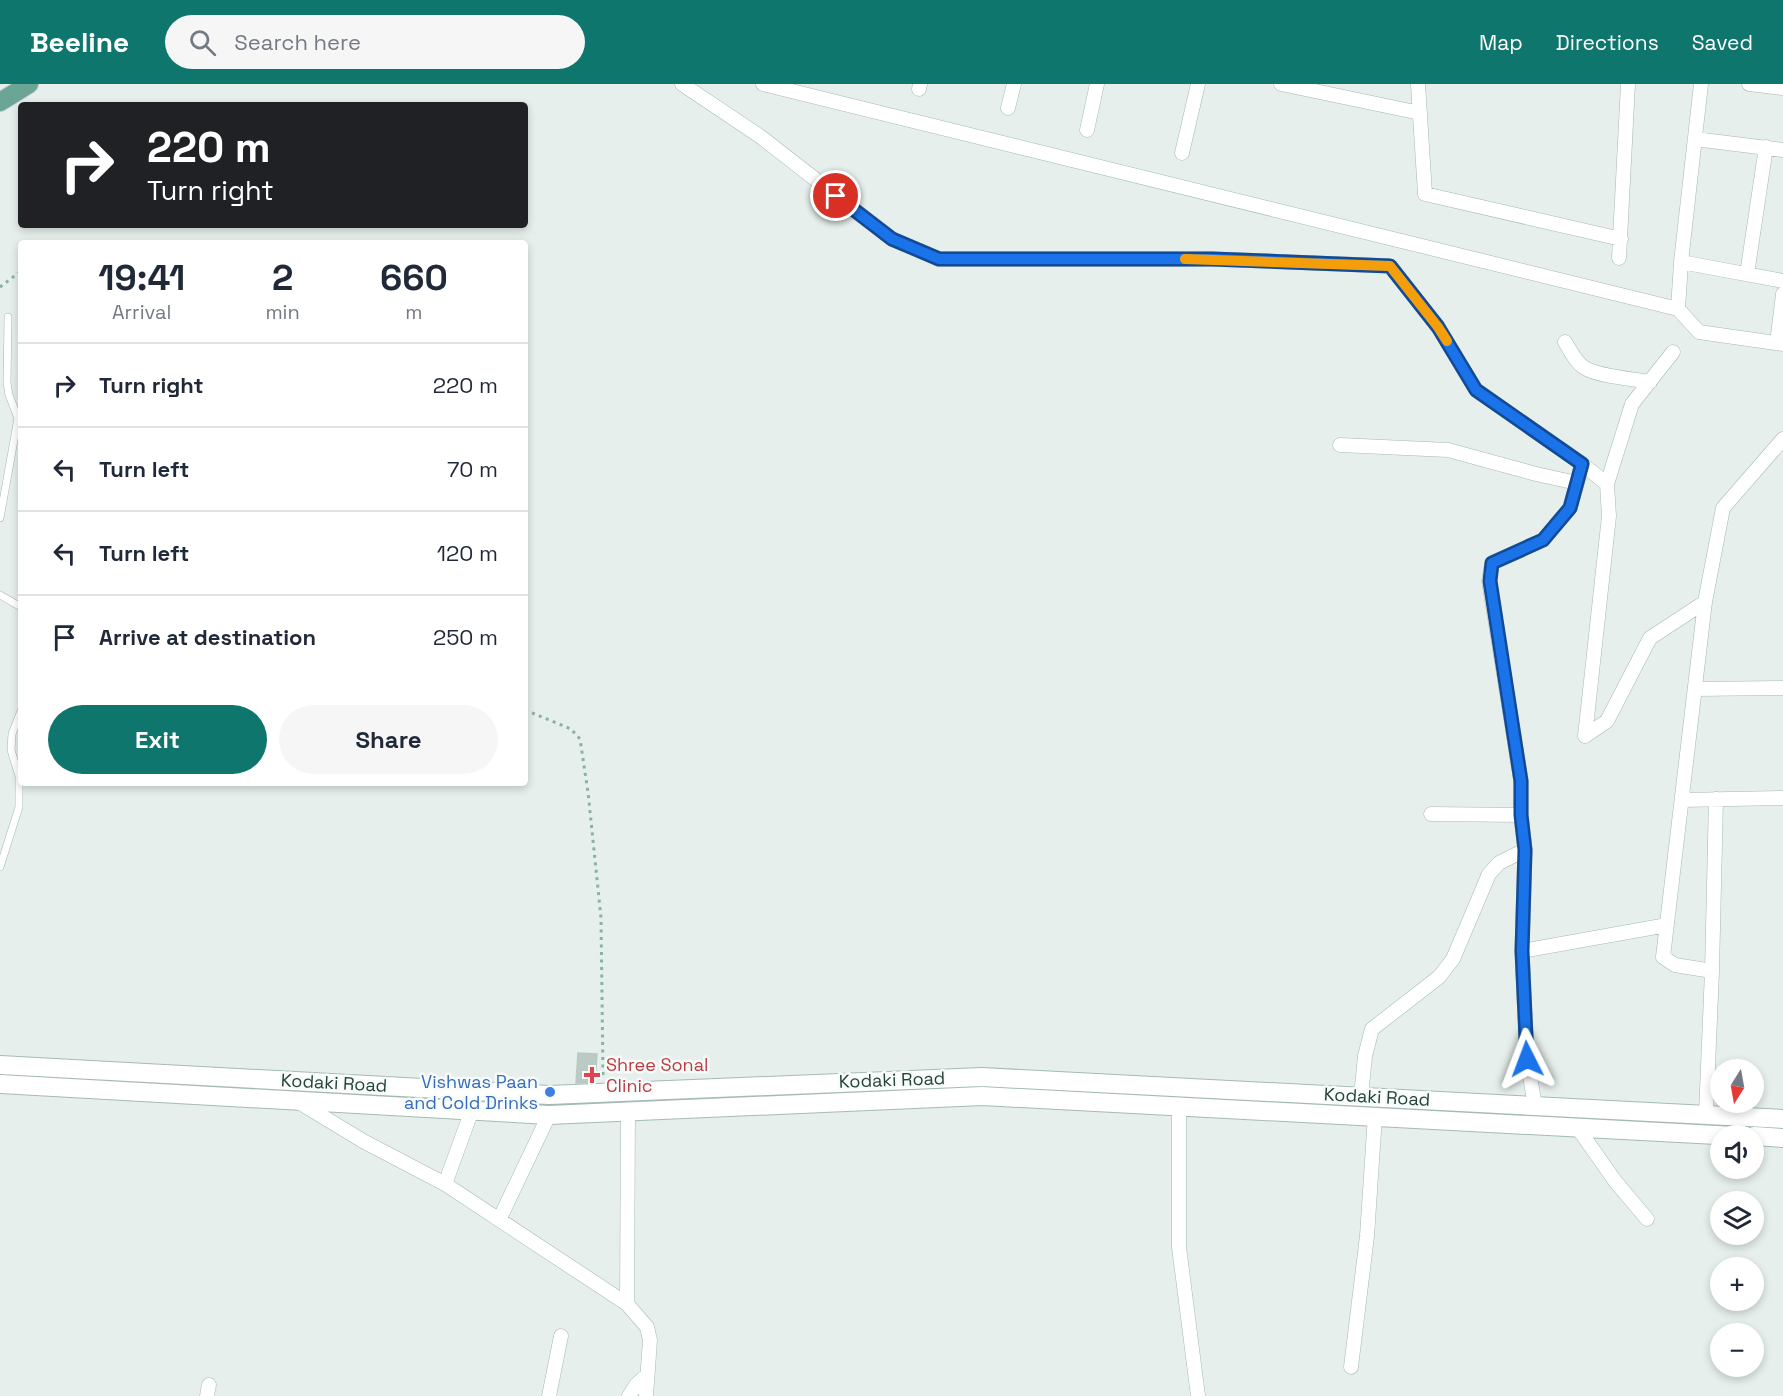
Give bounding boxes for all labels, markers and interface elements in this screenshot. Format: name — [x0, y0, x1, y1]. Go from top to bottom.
search box — [165, 15, 585, 69]
text: Beeline — [30, 24, 129, 60]
icon: search — [186, 26, 219, 59]
text: Search here — [234, 28, 361, 56]
text: Map — [1479, 29, 1523, 56]
text: Directions — [1556, 29, 1659, 56]
text: Saved — [1692, 29, 1753, 56]
text: 220 m — [147, 121, 271, 174]
icon: right — [48, 126, 126, 204]
pin — [810, 170, 861, 221]
text: Turn right — [147, 173, 274, 208]
icon: arrive — [819, 179, 852, 212]
text: 19:41 — [98, 255, 185, 301]
text: 2 — [272, 255, 293, 301]
text: 660 — [380, 255, 448, 301]
text: Arrival — [112, 299, 171, 325]
text: min — [265, 299, 300, 325]
text: m — [405, 299, 422, 325]
icon: right — [48, 369, 81, 402]
text: Turn right — [99, 371, 204, 399]
text: 220 m — [433, 371, 498, 399]
icon: left — [48, 453, 81, 486]
text: Turn left — [99, 455, 189, 483]
text: 70 m — [447, 455, 498, 483]
icon: left — [48, 537, 81, 570]
text: Turn left — [99, 539, 189, 567]
text: 120 m — [437, 539, 498, 567]
icon: arrive — [48, 621, 81, 654]
text: Arrive at destination — [99, 623, 316, 651]
text: 250 m — [433, 623, 498, 651]
button: Exit — [48, 705, 267, 774]
button: Share — [279, 705, 498, 774]
position arrow — [1495, 1027, 1559, 1091]
place label: Shree Sonal Clinic — [606, 1053, 708, 1097]
north arrow — [1710, 1059, 1764, 1113]
map controls — [1710, 1059, 1764, 1377]
marker: Shree Sonal Clinic — [583, 1066, 601, 1084]
street label: Kodaki Road — [838, 1066, 946, 1093]
street label: Kodaki Road — [280, 1068, 388, 1097]
place label: Vishwas Paan and Cold Drinks — [404, 1070, 538, 1114]
street label: Kodaki Road — [1323, 1082, 1431, 1111]
marker: Vishwas Paan and Cold Drinks — [543, 1085, 557, 1099]
button: sound — [1710, 1125, 1764, 1179]
button: layers — [1710, 1191, 1764, 1245]
button: + — [1710, 1257, 1764, 1311]
button: − — [1710, 1323, 1764, 1377]

